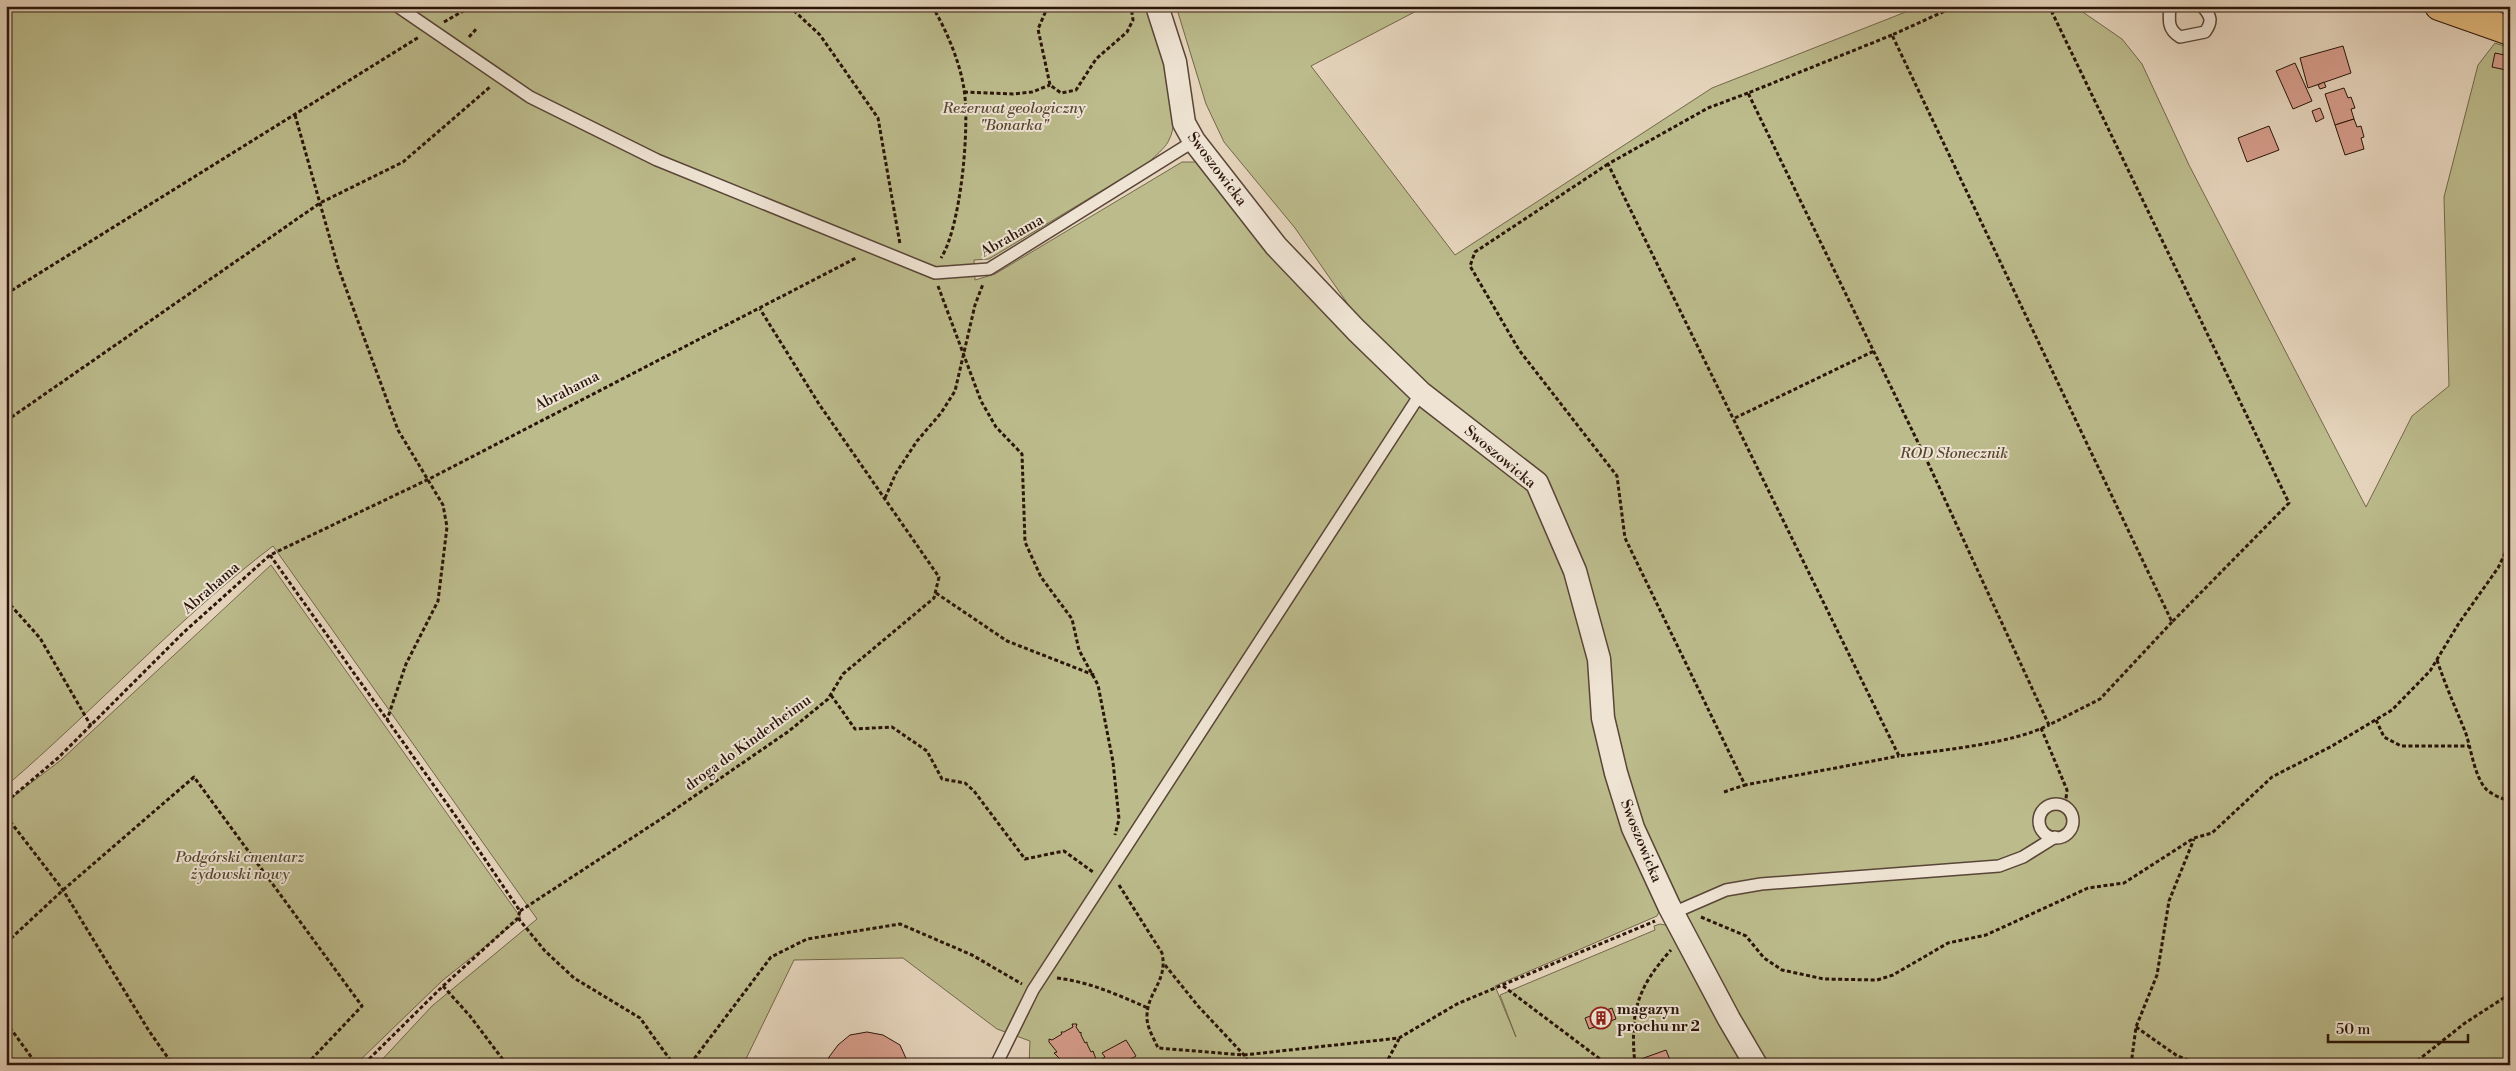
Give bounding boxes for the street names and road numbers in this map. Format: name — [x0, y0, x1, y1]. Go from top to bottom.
street label: Swoszowicka — [1183, 128, 1251, 210]
street label: Abrahama — [976, 210, 1047, 262]
street label: Abrahama — [531, 366, 603, 416]
street label: Swoszowicka — [1460, 422, 1540, 493]
street label: Abrahama — [178, 558, 244, 619]
street label: droga do Kinderheimu — [681, 690, 815, 795]
street label: Swoszowicka — [1616, 797, 1666, 886]

